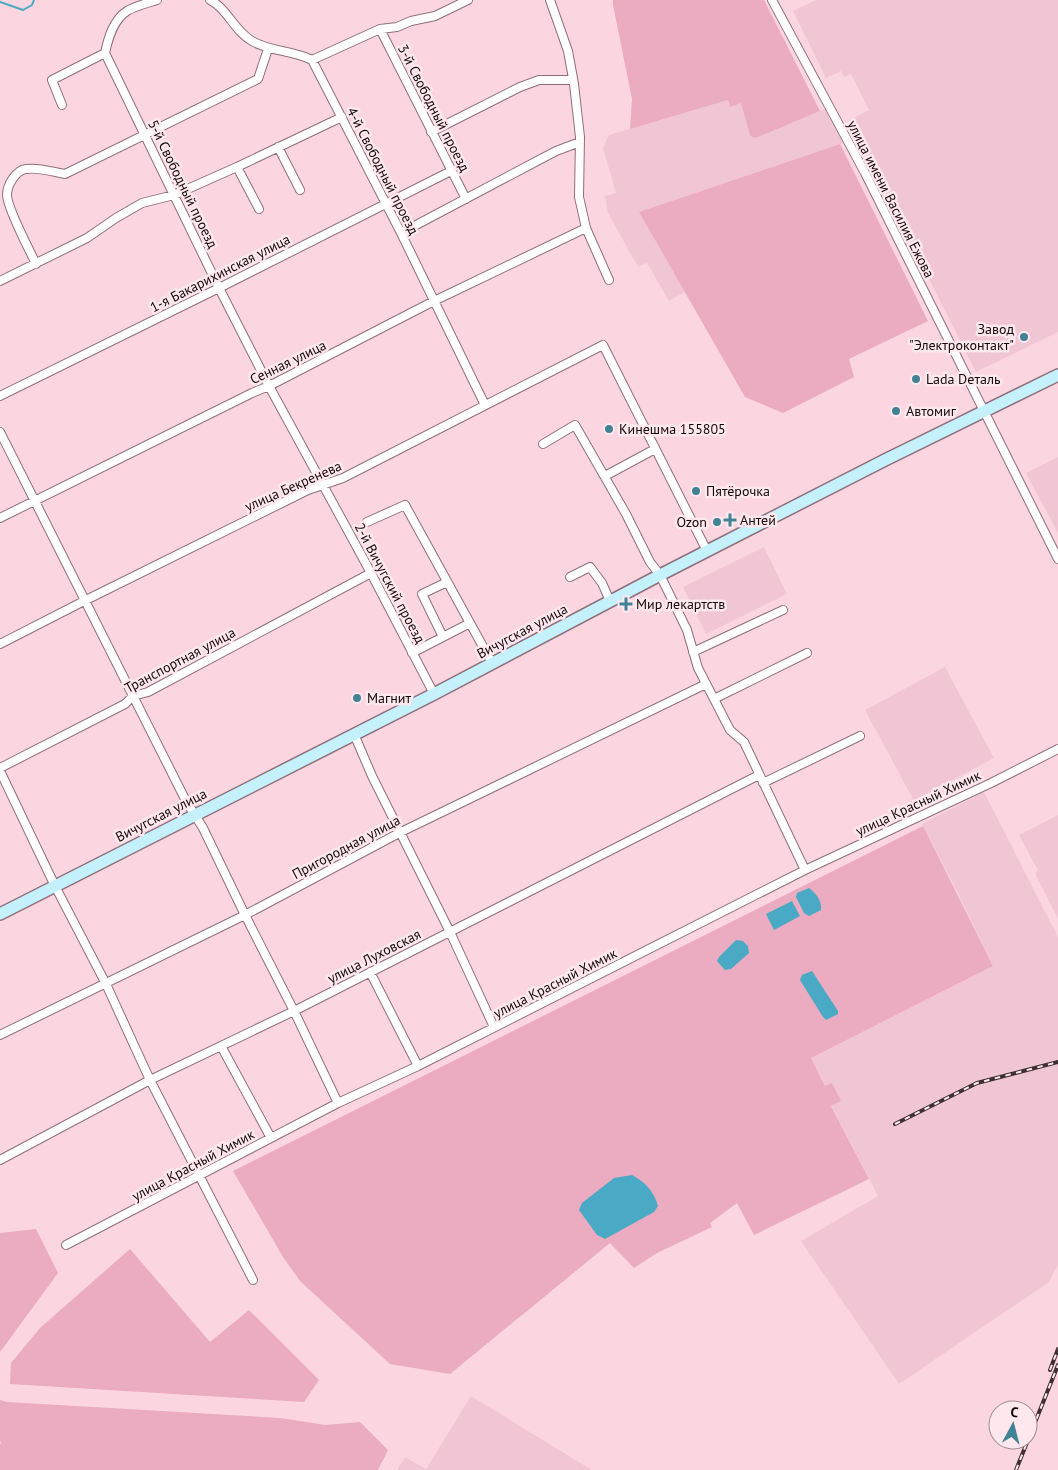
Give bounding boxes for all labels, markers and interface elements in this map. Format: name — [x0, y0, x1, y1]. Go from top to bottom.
street label: 3-й Свободный проезд — [394, 41, 474, 175]
street label: 4-й Свободный проезд — [343, 104, 423, 238]
street label: 5-й Свободный проезд — [144, 117, 222, 252]
street label: улица имени Василия Ежова — [843, 117, 939, 281]
street label: 1-я Бакарихинская улица — [147, 230, 293, 316]
place label: Завод "Электроконтакт" — [909, 320, 1014, 354]
marker: Завод "Электроконтакт" — [1018, 331, 1030, 343]
street label: Сенная улица — [247, 336, 329, 388]
place label: Lada Dеталь — [926, 370, 1001, 388]
marker: Lada Dеталь — [910, 373, 922, 385]
place label: Автомиг — [906, 402, 957, 420]
marker: Автомиг — [890, 405, 902, 417]
place label: Кинешма 155805 — [619, 420, 726, 438]
marker: Кинешма 155805 — [603, 423, 615, 435]
street label: улица Бекренева — [242, 457, 344, 515]
place label: Пятёрочка — [706, 482, 770, 500]
marker: Пятёрочка — [690, 485, 702, 497]
place label: Антей — [740, 511, 776, 529]
place label: Ozon — [677, 513, 707, 531]
marker: Антей — [724, 514, 736, 526]
marker: Ozon — [711, 516, 723, 528]
street label: 2-й Вичугский проезд — [351, 520, 430, 647]
place label: Мир лекартств — [636, 595, 725, 613]
marker: Мир лекартств — [620, 598, 632, 610]
street label: Вичугская улица — [474, 600, 570, 662]
street label: Транспортная улица — [121, 623, 239, 697]
place label: Магнит — [367, 689, 411, 707]
marker: Магнит — [351, 692, 363, 704]
street label: улица Красный Химик — [852, 766, 984, 840]
street label: Вичугская улица — [112, 784, 210, 846]
street label: Пригородная улица — [289, 811, 403, 883]
street label: улица Луховская — [324, 925, 424, 987]
street label: улица Красный Химик — [490, 944, 620, 1022]
street label: улица Красный Химик — [129, 1125, 258, 1205]
north arrow — [988, 1400, 1038, 1450]
text: С — [1010, 1403, 1020, 1422]

